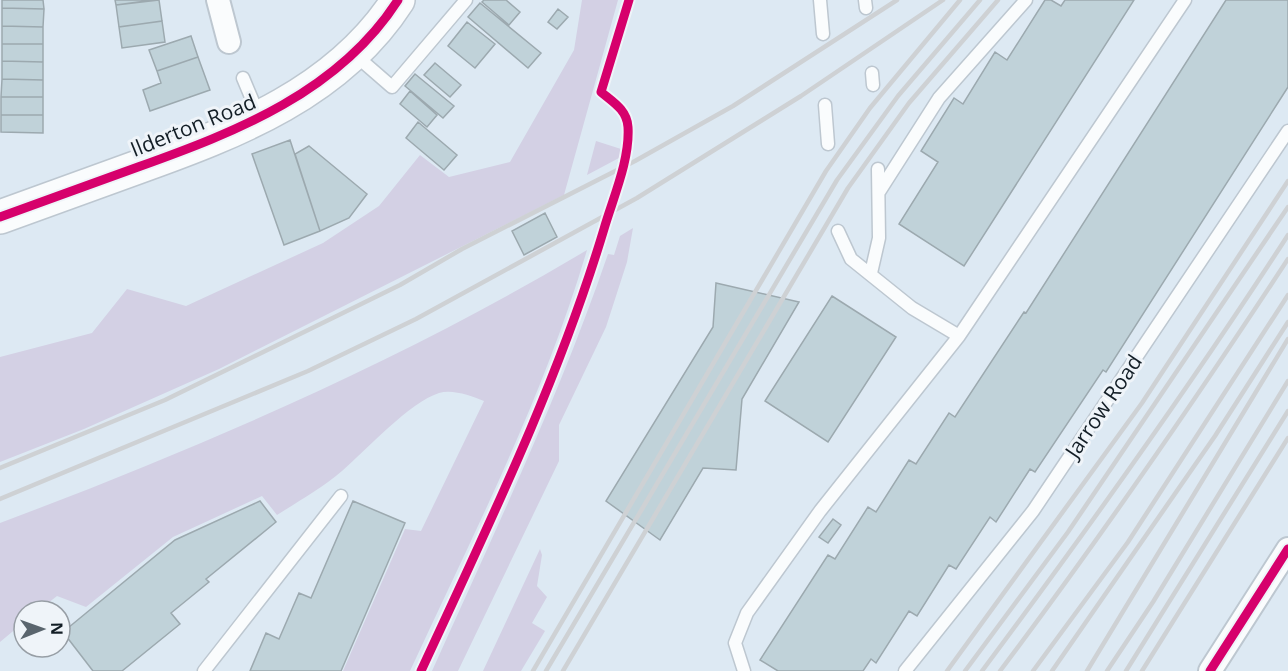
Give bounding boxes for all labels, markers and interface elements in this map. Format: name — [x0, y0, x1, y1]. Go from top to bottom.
street label: Ilderton Road — [126, 87, 260, 163]
street label: Jarrow Road — [1057, 349, 1148, 465]
north arrow — [12, 599, 72, 659]
text: N — [46, 622, 68, 635]

